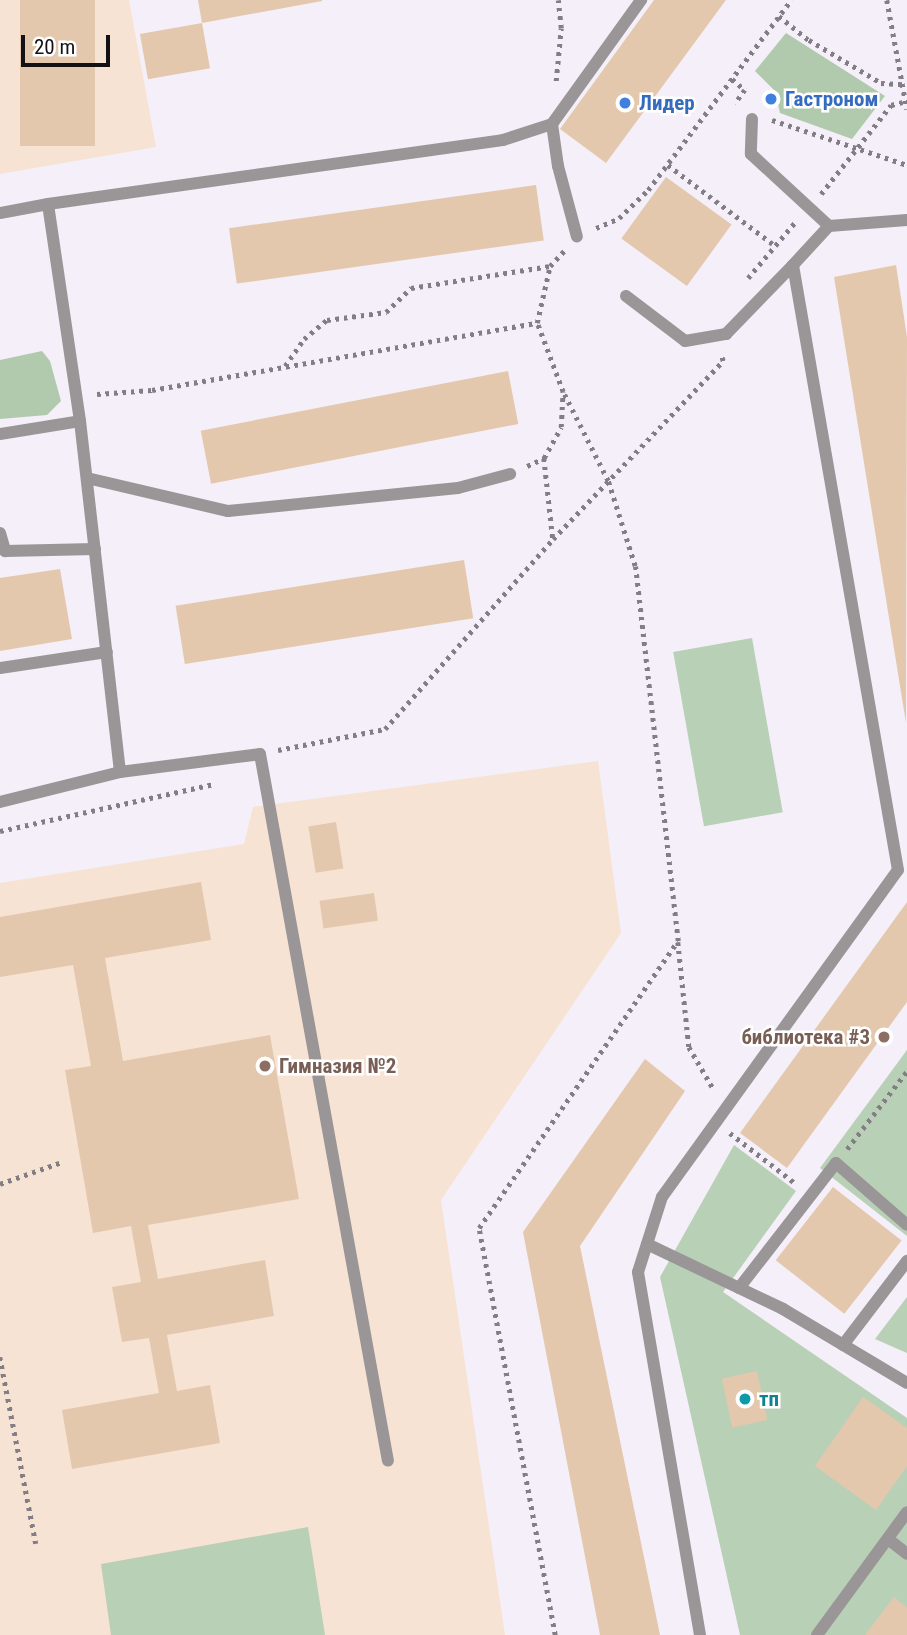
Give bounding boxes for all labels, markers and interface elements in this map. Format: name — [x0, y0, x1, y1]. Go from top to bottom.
scale bar — [24, 21, 114, 65]
text: 20 m — [34, 35, 75, 59]
place label: Гастроном — [785, 86, 878, 112]
place label: Лидер — [639, 90, 695, 116]
marker: Гастроном — [763, 91, 779, 107]
marker: Лидер — [617, 95, 633, 111]
place label: библиотека #3 — [742, 1024, 870, 1050]
marker: библиотека #3 — [876, 1029, 892, 1045]
place label: Гимназия №2 — [279, 1053, 396, 1079]
marker: Гимназия №2 — [257, 1058, 273, 1074]
place label: тп — [759, 1386, 779, 1412]
marker: тп — [737, 1391, 753, 1407]

